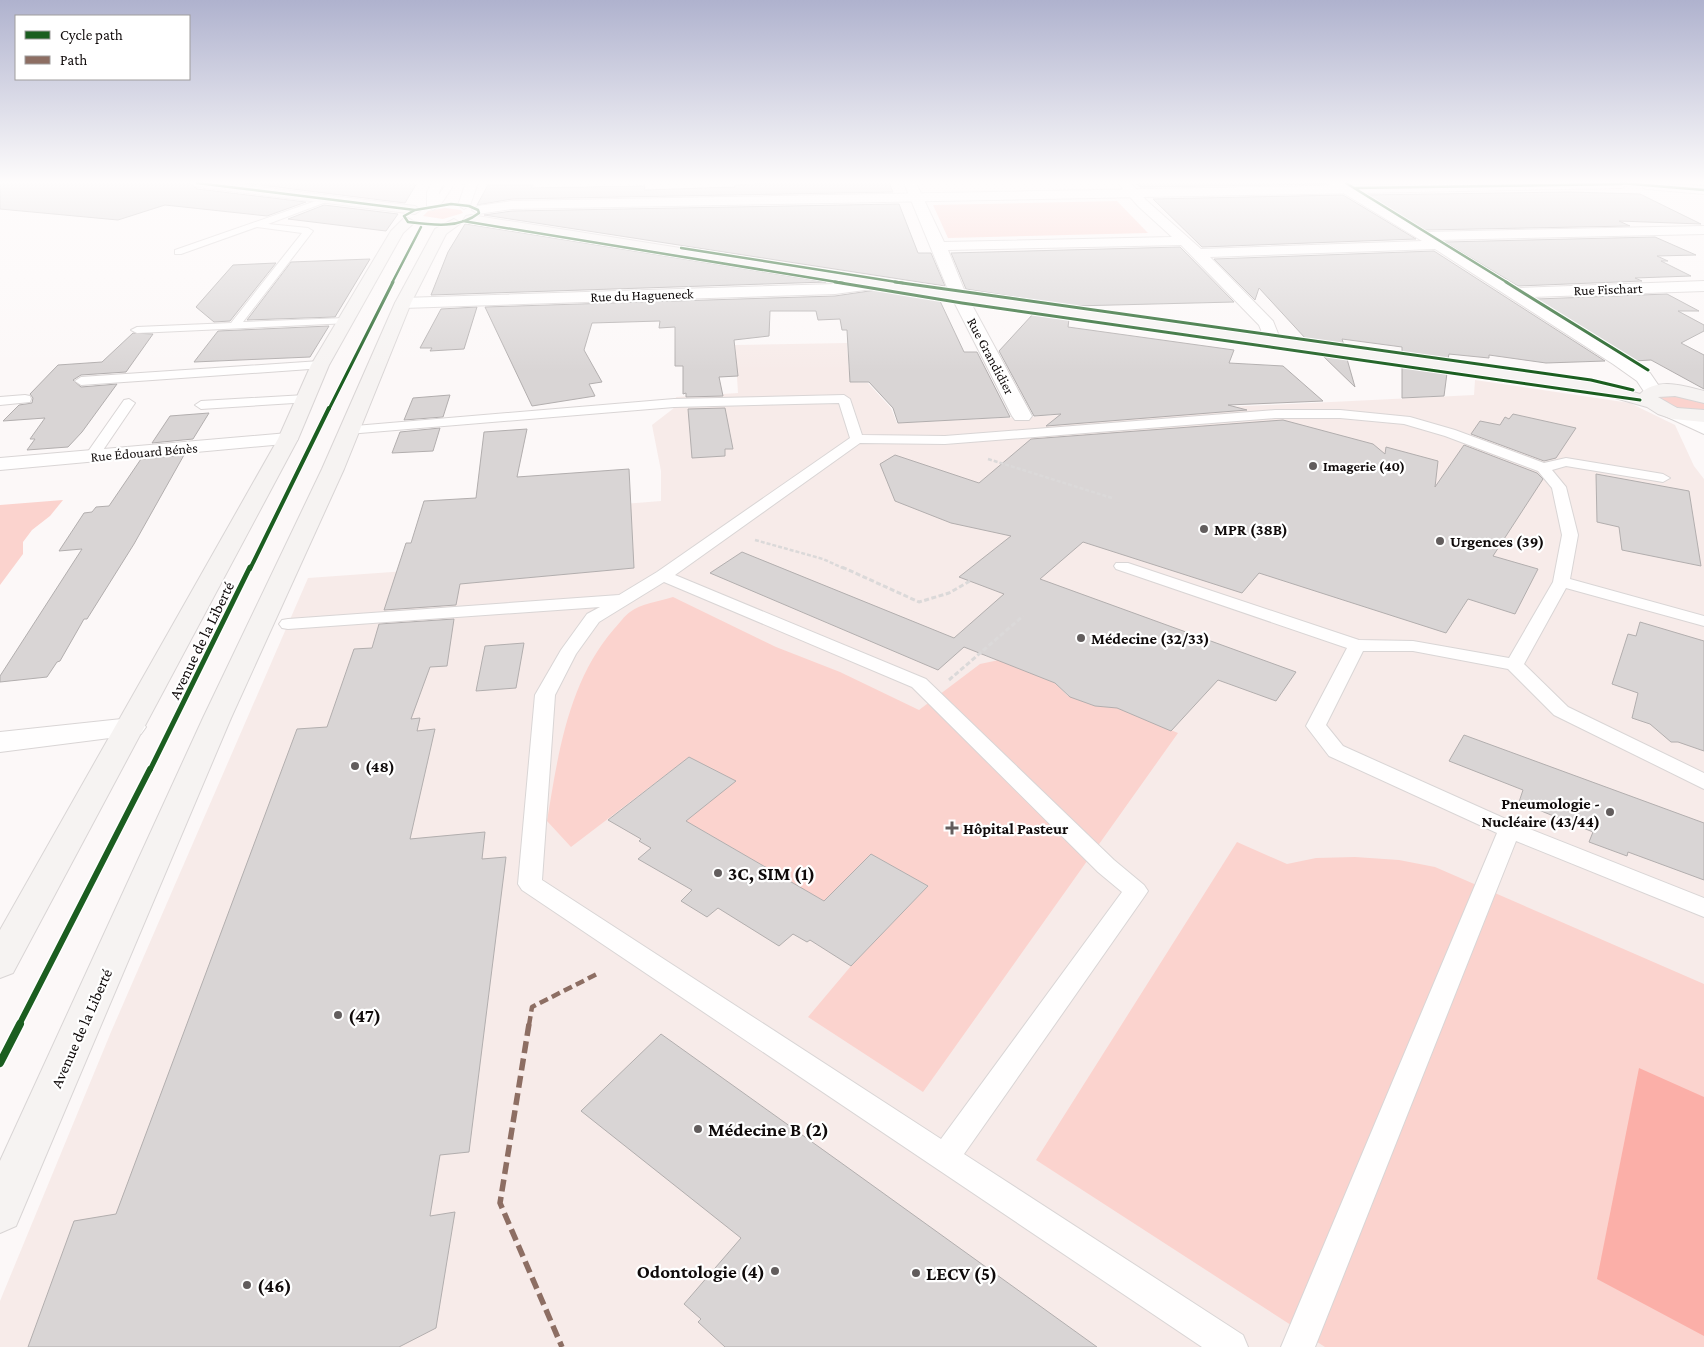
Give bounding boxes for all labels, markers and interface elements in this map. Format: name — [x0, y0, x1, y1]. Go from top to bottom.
legend — [15, 15, 190, 80]
text: Cycle path — [60, 27, 123, 44]
text: Path — [60, 52, 87, 68]
street label: Rue Fischart — [1573, 280, 1643, 298]
street label: Rue du Hagueneck — [590, 285, 694, 305]
street label: Rue Grandidier — [964, 315, 1018, 397]
street label: Rue Édouard Bénès — [90, 439, 198, 465]
place label: Imagerie (40) — [1323, 458, 1405, 475]
marker: Imagerie (40) — [1307, 460, 1319, 472]
place label: MPR (38B) — [1214, 521, 1288, 539]
marker: MPR (38B) — [1198, 523, 1210, 535]
place label: Urgences (39) — [1450, 533, 1544, 551]
marker: Urgences (39) — [1434, 535, 1446, 547]
street label: Avenue de la Liberté — [166, 579, 237, 702]
place label: Médecine (32/33) — [1091, 630, 1210, 648]
marker: Médecine (32/33) — [1075, 632, 1087, 644]
place label: (48) — [365, 758, 395, 776]
marker: (48) — [349, 760, 361, 772]
place label: Pneumologie - Nucléaire (43/44) — [1481, 795, 1600, 831]
marker: Pneumologie - Nucléaire (43/44) — [1604, 806, 1616, 818]
place label: Hôpital Pasteur — [963, 820, 1069, 837]
marker: Hôpital Pasteur — [945, 821, 959, 835]
place label: 3C, SIM (1) — [728, 863, 815, 885]
marker: 3C, SIM (1) — [712, 867, 724, 879]
street label: Avenue de la Liberté — [48, 966, 115, 1090]
place label: (47) — [348, 1005, 381, 1027]
marker: (47) — [332, 1009, 344, 1021]
place label: Médecine B (2) — [708, 1119, 829, 1141]
marker: Médecine B (2) — [692, 1123, 704, 1135]
place label: Odontologie (4) — [637, 1261, 765, 1283]
place label: LECV (5) — [926, 1263, 997, 1285]
marker: Odontologie (4) — [769, 1265, 781, 1277]
marker: LECV (5) — [910, 1267, 922, 1279]
place label: (46) — [257, 1275, 292, 1297]
marker: (46) — [241, 1279, 253, 1291]

